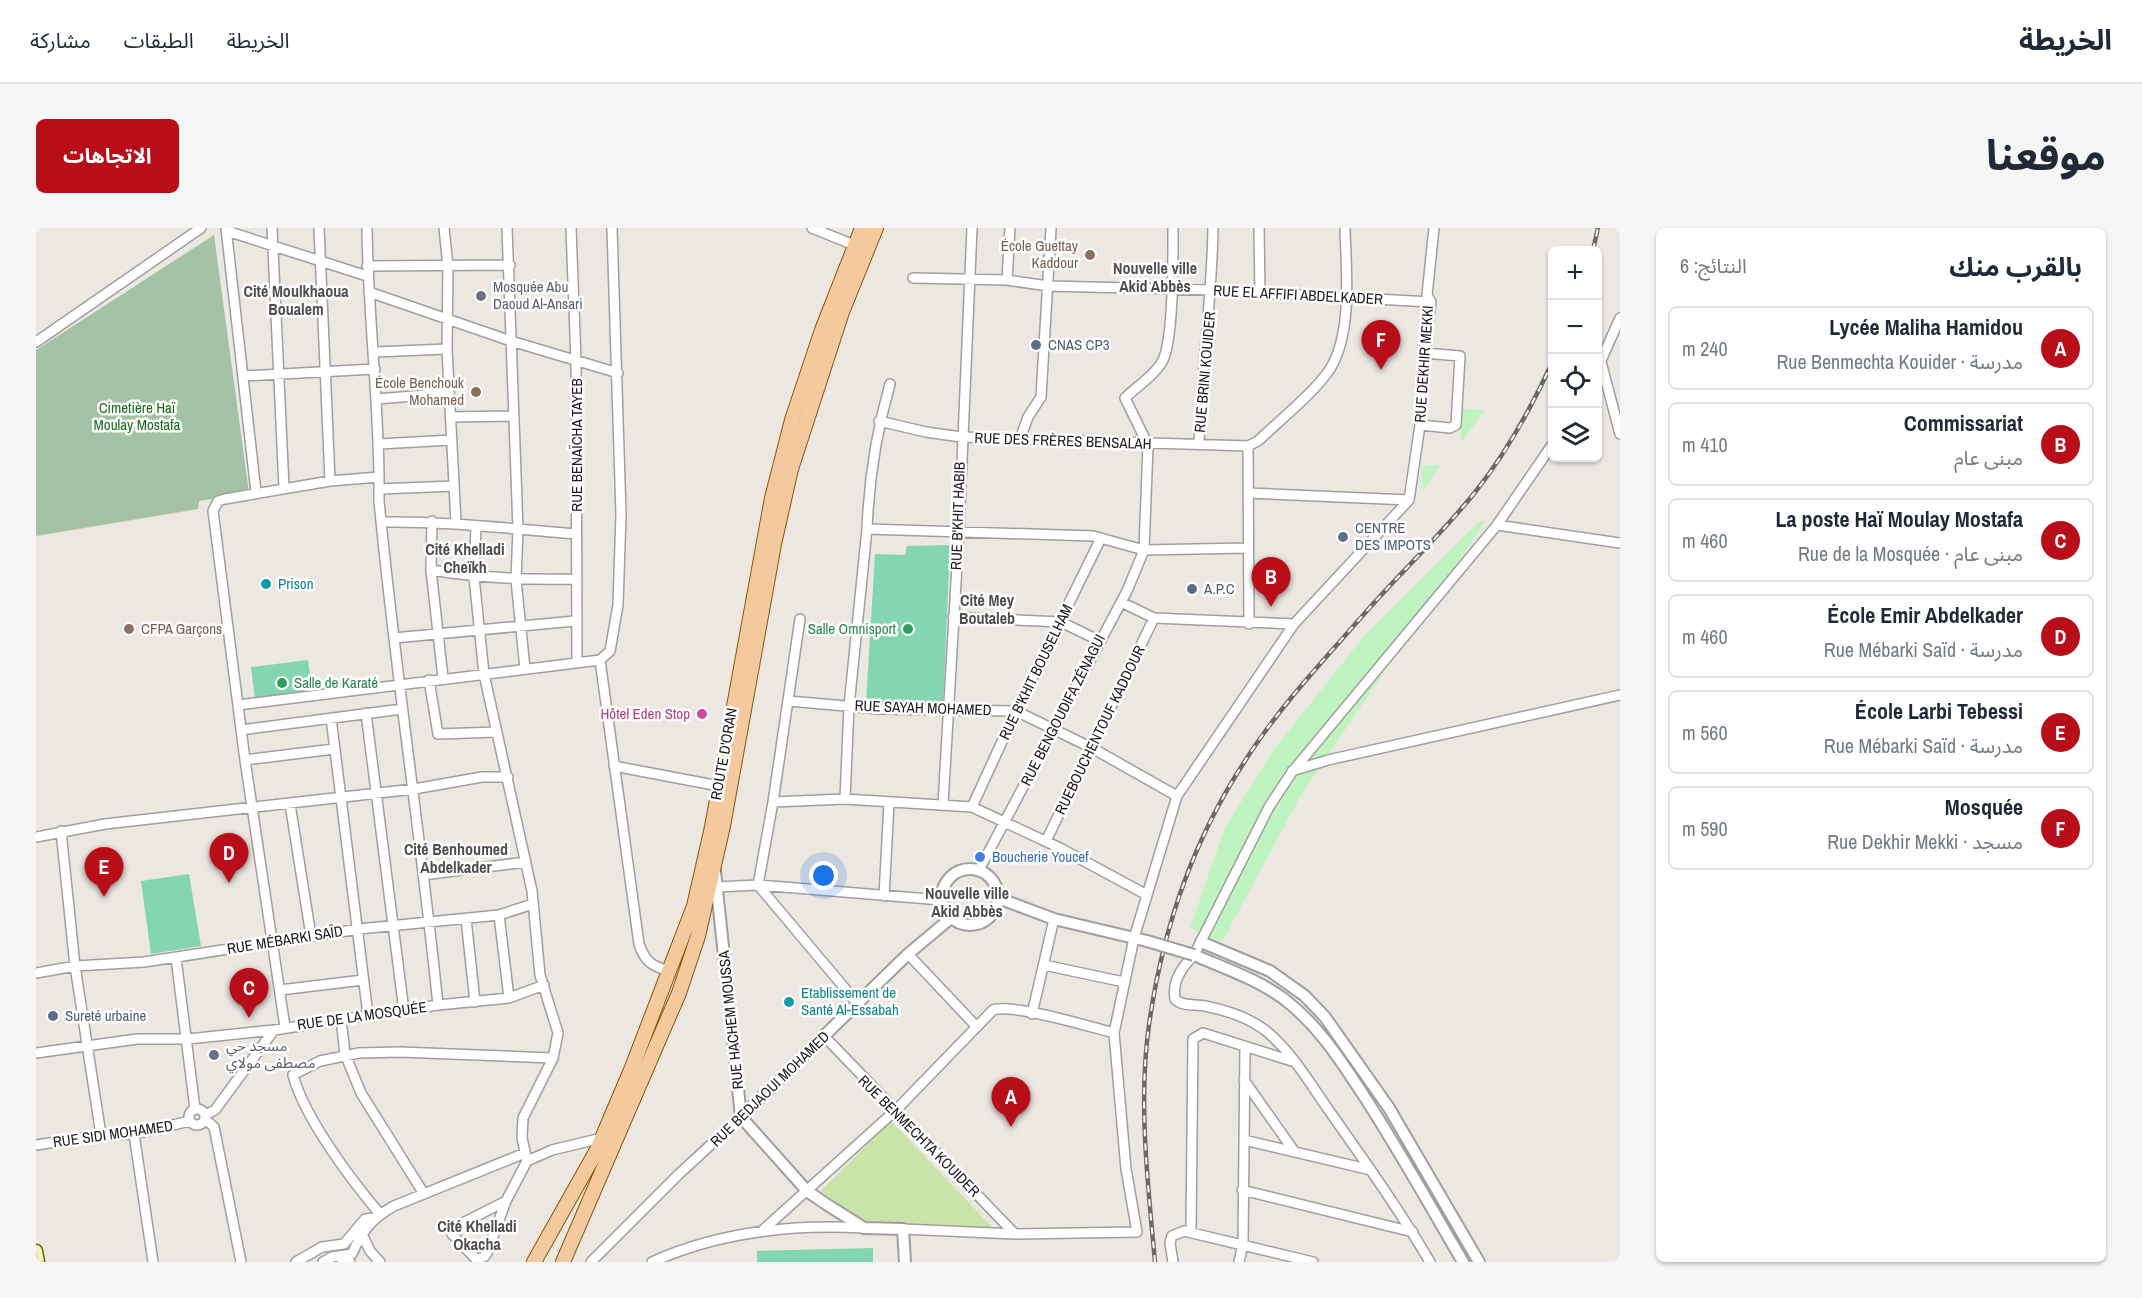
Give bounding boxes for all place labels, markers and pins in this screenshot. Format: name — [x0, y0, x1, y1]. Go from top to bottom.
place label: École Guettay Kaddour — [1001, 235, 1079, 273]
marker: École Guettay Kaddour — [1083, 248, 1097, 262]
place label: Mosquée Abu Daoud Al-Ansari — [493, 276, 583, 314]
marker: Mosquée Abu Daoud Al-Ansari — [474, 289, 488, 303]
pin: F — [1362, 320, 1400, 370]
place label: CNAS CP3 — [1048, 334, 1110, 355]
marker: CNAS CP3 — [1029, 338, 1043, 352]
place label: École Benchouk Mohamed — [375, 372, 465, 410]
marker: École Benchouk Mohamed — [469, 385, 483, 399]
place label: CENTRE DES IMPOTS — [1355, 517, 1431, 555]
marker: CENTRE DES IMPOTS — [1336, 530, 1350, 544]
pin: B — [1252, 558, 1290, 607]
place label: Prison — [278, 573, 314, 594]
marker: Prison — [259, 577, 273, 591]
place label: A.P.C — [1203, 578, 1235, 599]
marker: A.P.C — [1185, 582, 1199, 596]
place label: CFPA Garçons — [141, 618, 222, 639]
place label: Salle Omnisport — [808, 618, 897, 639]
marker: CFPA Garçons — [122, 622, 136, 636]
marker: Salle Omnisport — [901, 622, 915, 636]
place label: Salle de Karaté — [294, 672, 378, 693]
marker: Salle de Karaté — [275, 676, 289, 690]
place label: Hôtel Eden Stop — [600, 703, 690, 724]
marker: Hôtel Eden Stop — [695, 707, 709, 721]
pin: D — [210, 834, 248, 883]
place label: Boucherie Youcef — [992, 846, 1089, 867]
pin: E — [84, 848, 124, 897]
marker: Boucherie Youcef — [973, 850, 987, 864]
pin: C — [230, 968, 268, 1018]
place label: Etablissement de Santé Al-Essabah — [801, 982, 899, 1020]
marker: Etablissement de Santé Al-Essabah — [782, 995, 796, 1009]
place label: Sureté urbaine — [65, 1005, 147, 1026]
marker: Sureté urbaine — [46, 1009, 60, 1023]
place label: مسجد حي مصطفى مولاي — [226, 1035, 316, 1074]
marker: مسجد حي مصطفى مولاي — [207, 1048, 221, 1062]
pin: A — [992, 1078, 1030, 1127]

